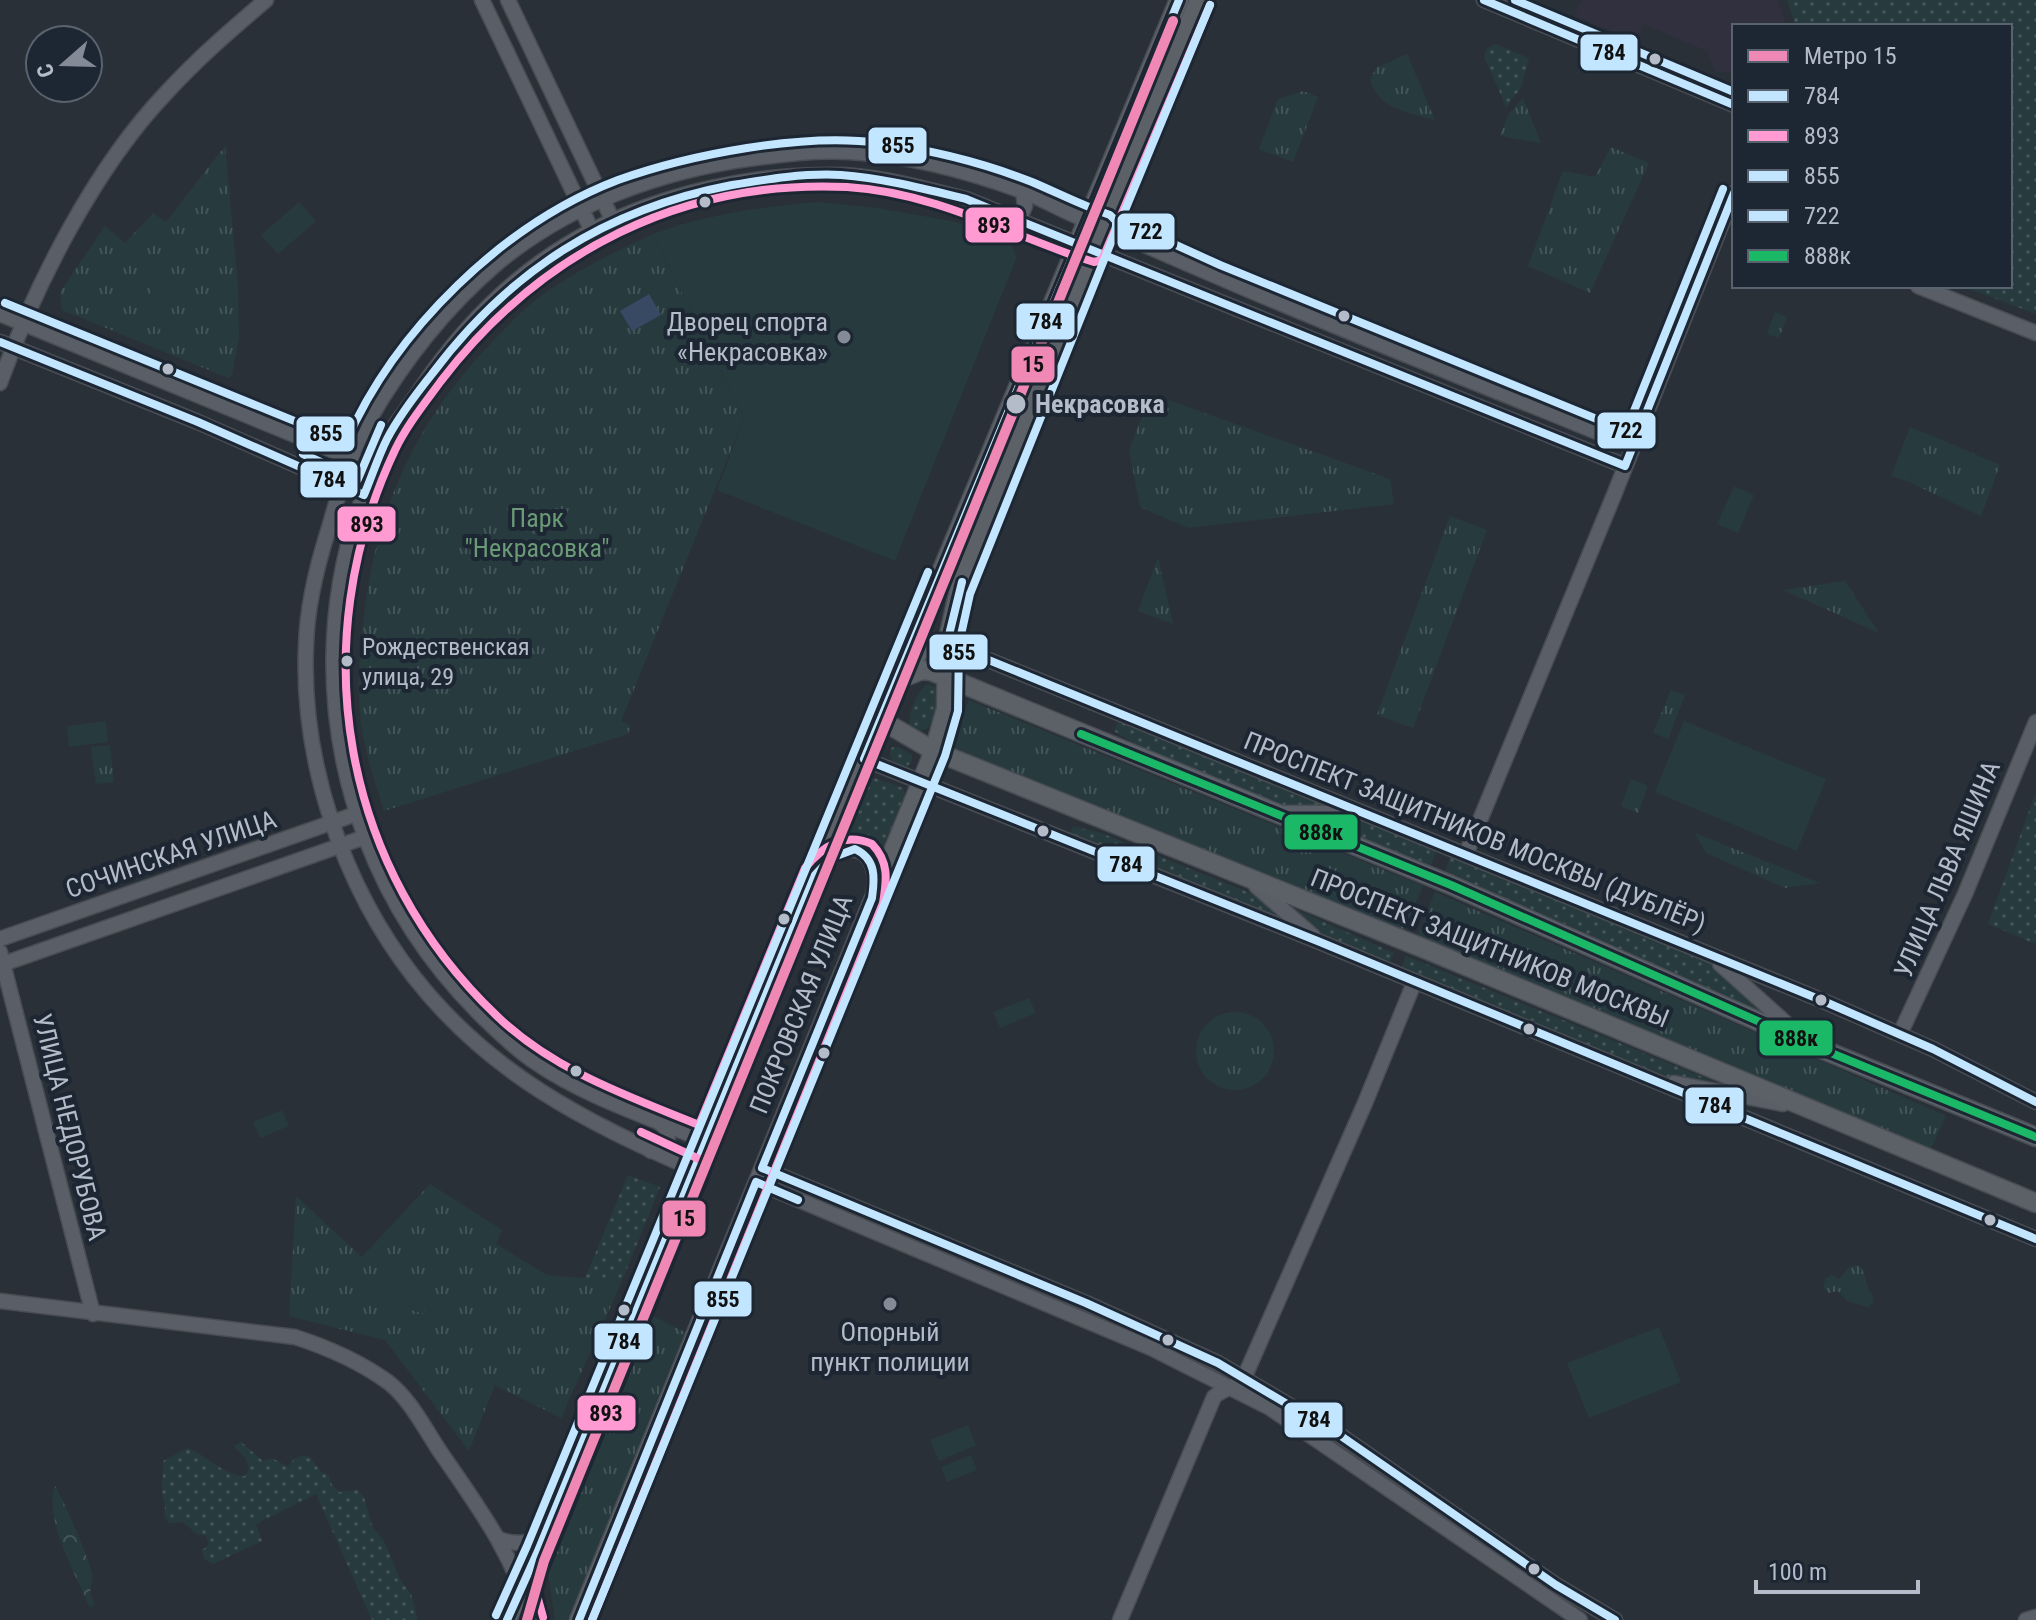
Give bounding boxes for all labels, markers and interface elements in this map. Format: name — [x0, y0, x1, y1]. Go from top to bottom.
north arrow — [24, 24, 104, 104]
legend — [1732, 24, 2012, 288]
line badge: 784 — [1579, 33, 1639, 72]
text: 784 — [1592, 40, 1626, 65]
text: Метро 15 — [1804, 42, 1897, 70]
unlabelled marker — [1647, 51, 1663, 67]
text: С — [32, 60, 60, 81]
text: 784 — [1804, 82, 1840, 110]
text: 893 — [1804, 122, 1840, 150]
line badge: 855 — [867, 126, 928, 165]
text: 855 — [881, 133, 915, 158]
text: 855 — [1804, 162, 1840, 190]
unlabelled marker — [697, 194, 713, 210]
text: 722 — [1804, 202, 1840, 230]
line badge: 893 — [964, 206, 1025, 244]
line badge: 722 — [1116, 212, 1176, 251]
text: 893 — [977, 213, 1011, 238]
text: 722 — [1129, 219, 1163, 244]
text: 888к — [1804, 242, 1852, 270]
line badge: 784 — [1015, 302, 1076, 341]
place label: Дворец спорта «Некрасовка» — [667, 307, 828, 367]
unlabelled marker — [1336, 308, 1352, 324]
text: 784 — [1029, 309, 1063, 334]
marker: Дворец спорта «Некрасовка» — [835, 328, 853, 346]
line badge: 15 — [1010, 345, 1056, 384]
text: 15 — [1022, 352, 1044, 377]
unlabelled marker — [160, 361, 176, 377]
place label: Некрасовка — [1035, 389, 1165, 419]
marker: Некрасовка — [1004, 392, 1028, 416]
line badge: 722 — [1596, 411, 1657, 450]
line badge: 855 — [295, 415, 356, 453]
text: 722 — [1609, 418, 1643, 443]
text: 855 — [309, 421, 343, 446]
line badge: 784 — [299, 460, 359, 499]
text: 784 — [312, 467, 346, 492]
park label: Парк "Некрасовка" — [465, 503, 609, 563]
line badge: 893 — [336, 505, 397, 543]
text: 893 — [350, 512, 384, 537]
place label: Рождественская улица, 29 — [362, 633, 530, 691]
line badge: 855 — [928, 633, 989, 671]
text: 855 — [942, 640, 976, 665]
marker: Рождественская улица, 29 — [339, 653, 355, 669]
street label: ПРОСПЕКТ ЗАЩИТНИКОВ МОСКВЫ (ДУБЛЁР) — [1240, 725, 1710, 939]
street label: УЛИЦА ЛЬВА ЯШИНА — [1888, 756, 2006, 982]
street label: СОЧИНСКАЯ УЛИЦА — [62, 804, 280, 904]
line badge: 888к — [1283, 813, 1359, 851]
text: 888к — [1299, 820, 1343, 845]
unlabelled marker — [1035, 823, 1051, 839]
line badge: 784 — [1096, 845, 1156, 883]
text: 784 — [1109, 852, 1143, 877]
street label: ПРОСПЕКТ ЗАЩИТНИКОВ МОСКВЫ — [1306, 862, 1674, 1034]
street label: ПОКРОВСКАЯ УЛИЦА — [743, 890, 859, 1118]
unlabelled marker — [776, 911, 792, 927]
unlabelled marker — [1813, 992, 1829, 1008]
street label: УЛИЦА НЕДОРУБОВА — [27, 1010, 113, 1244]
line badge: 888к — [1758, 1019, 1834, 1057]
unlabelled marker — [1521, 1021, 1537, 1037]
text: 888к — [1774, 1026, 1818, 1051]
unlabelled marker — [816, 1045, 832, 1061]
unlabelled marker — [568, 1063, 584, 1079]
line badge: 784 — [1684, 1086, 1745, 1125]
text: 784 — [1698, 1093, 1732, 1118]
line badge: 15 — [661, 1199, 707, 1238]
text: 15 — [673, 1206, 695, 1231]
unlabelled marker — [1982, 1212, 1998, 1228]
line badge: 855 — [693, 1280, 753, 1318]
text: 855 — [706, 1287, 740, 1312]
marker: Опорный пункт полиции — [881, 1295, 899, 1313]
unlabelled marker — [616, 1302, 632, 1318]
place label: Опорный пункт полиции — [810, 1317, 970, 1377]
line badge: 784 — [593, 1322, 654, 1361]
text: 784 — [607, 1329, 641, 1354]
unlabelled marker — [1160, 1332, 1176, 1348]
line badge: 893 — [576, 1394, 637, 1432]
text: 893 — [589, 1401, 623, 1426]
line badge: 784 — [1283, 1401, 1344, 1439]
text: 784 — [1297, 1407, 1331, 1432]
scale bar — [1756, 1544, 1918, 1594]
text: 100 m — [1768, 1558, 1827, 1586]
unlabelled marker — [1526, 1561, 1542, 1577]

